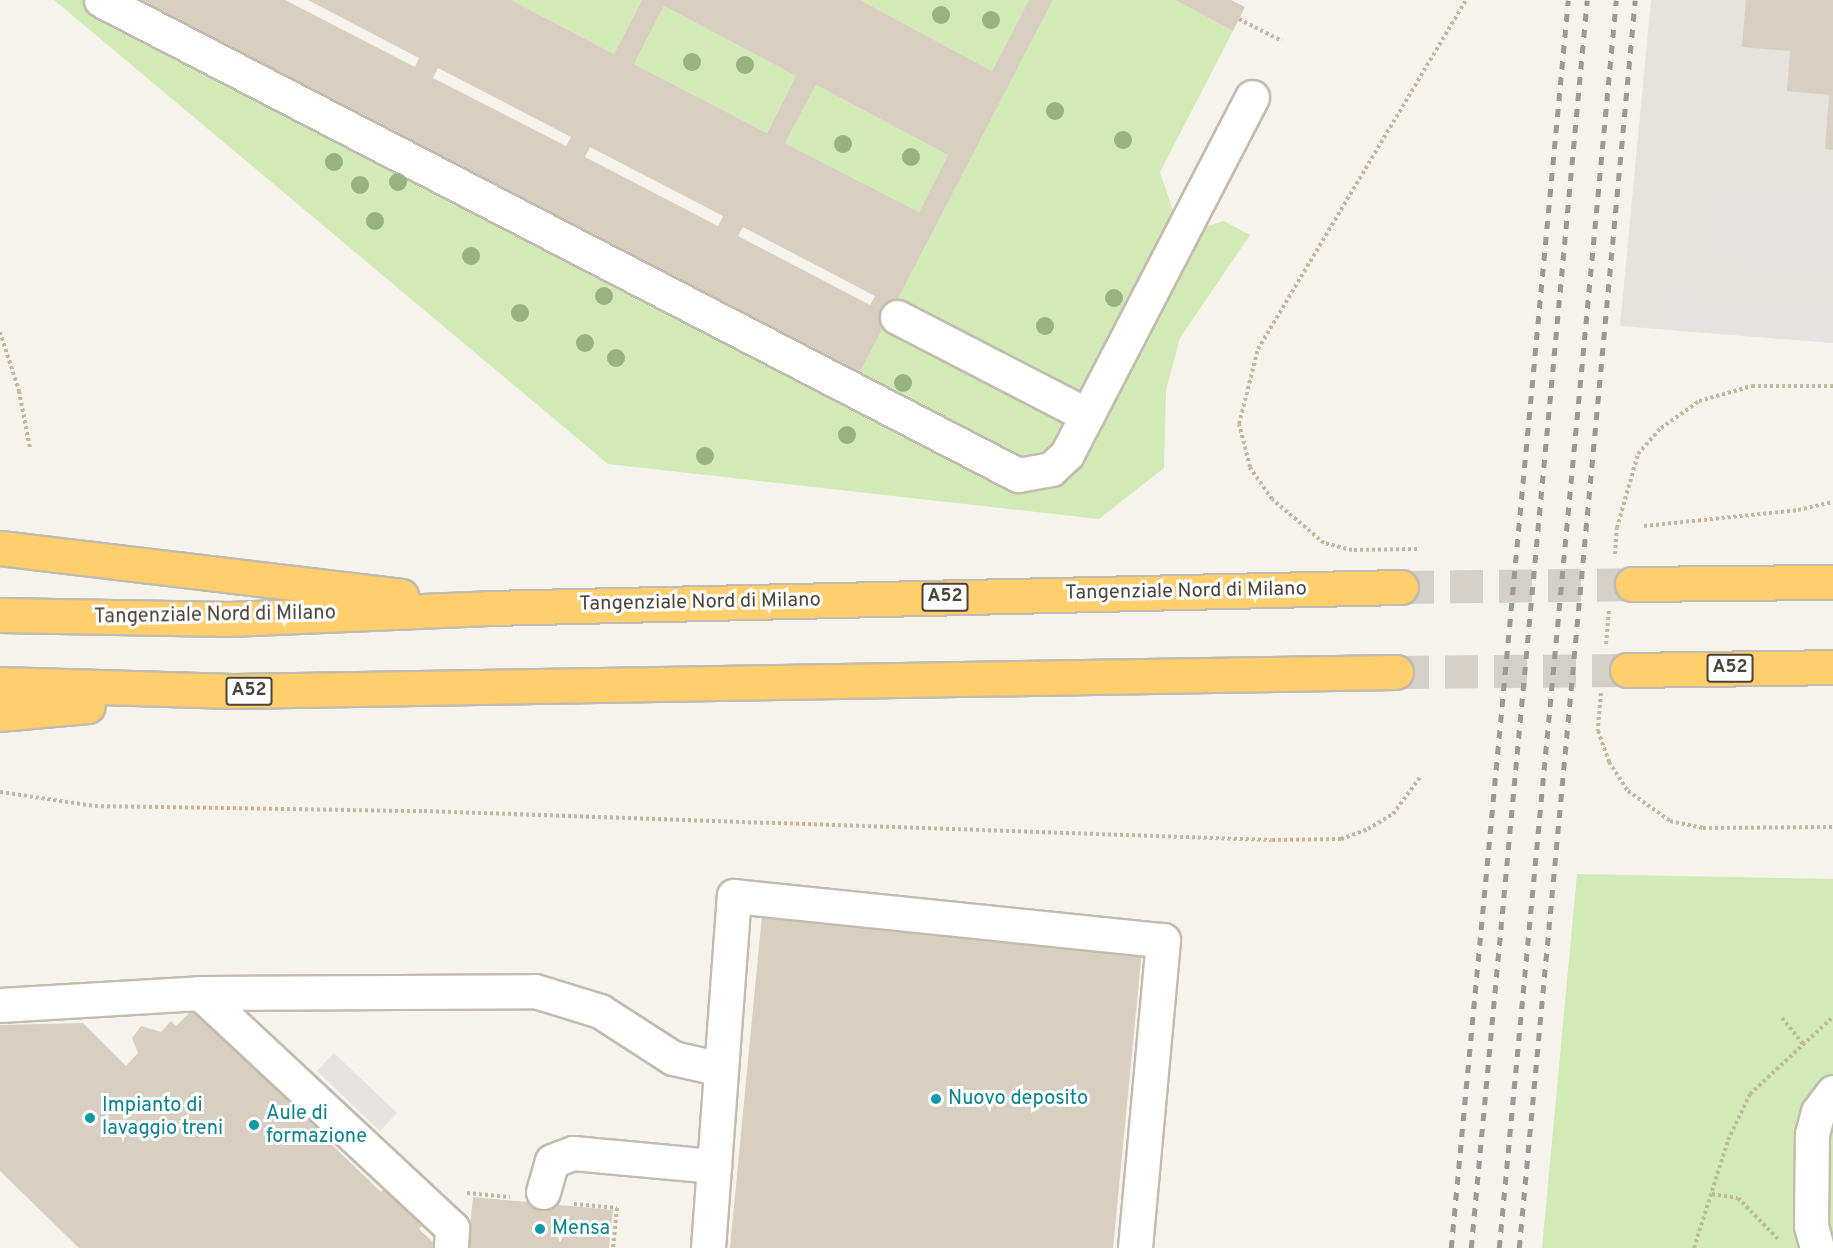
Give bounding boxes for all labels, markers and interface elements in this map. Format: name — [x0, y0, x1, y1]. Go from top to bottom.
street label: Tangenziale Nord di Milano — [1065, 578, 1307, 606]
road number: A52 — [921, 582, 969, 612]
street label: Tangenziale Nord di Milano — [579, 589, 821, 617]
street label: Tangenziale Nord di Milano — [94, 602, 336, 630]
road number: A52 — [1706, 653, 1754, 683]
road number: A52 — [225, 676, 273, 706]
place label: Nuovo deposito — [948, 1087, 1088, 1111]
marker: Nuovo deposito — [929, 1092, 943, 1106]
place label: Impianto di lavaggio treni — [102, 1094, 223, 1141]
place label: Aule di formazione — [266, 1102, 367, 1149]
marker: Impianto di lavaggio treni — [83, 1111, 97, 1125]
marker: Aule di formazione — [247, 1118, 261, 1132]
place label: Mensa — [552, 1217, 610, 1241]
marker: Mensa — [533, 1222, 547, 1236]

